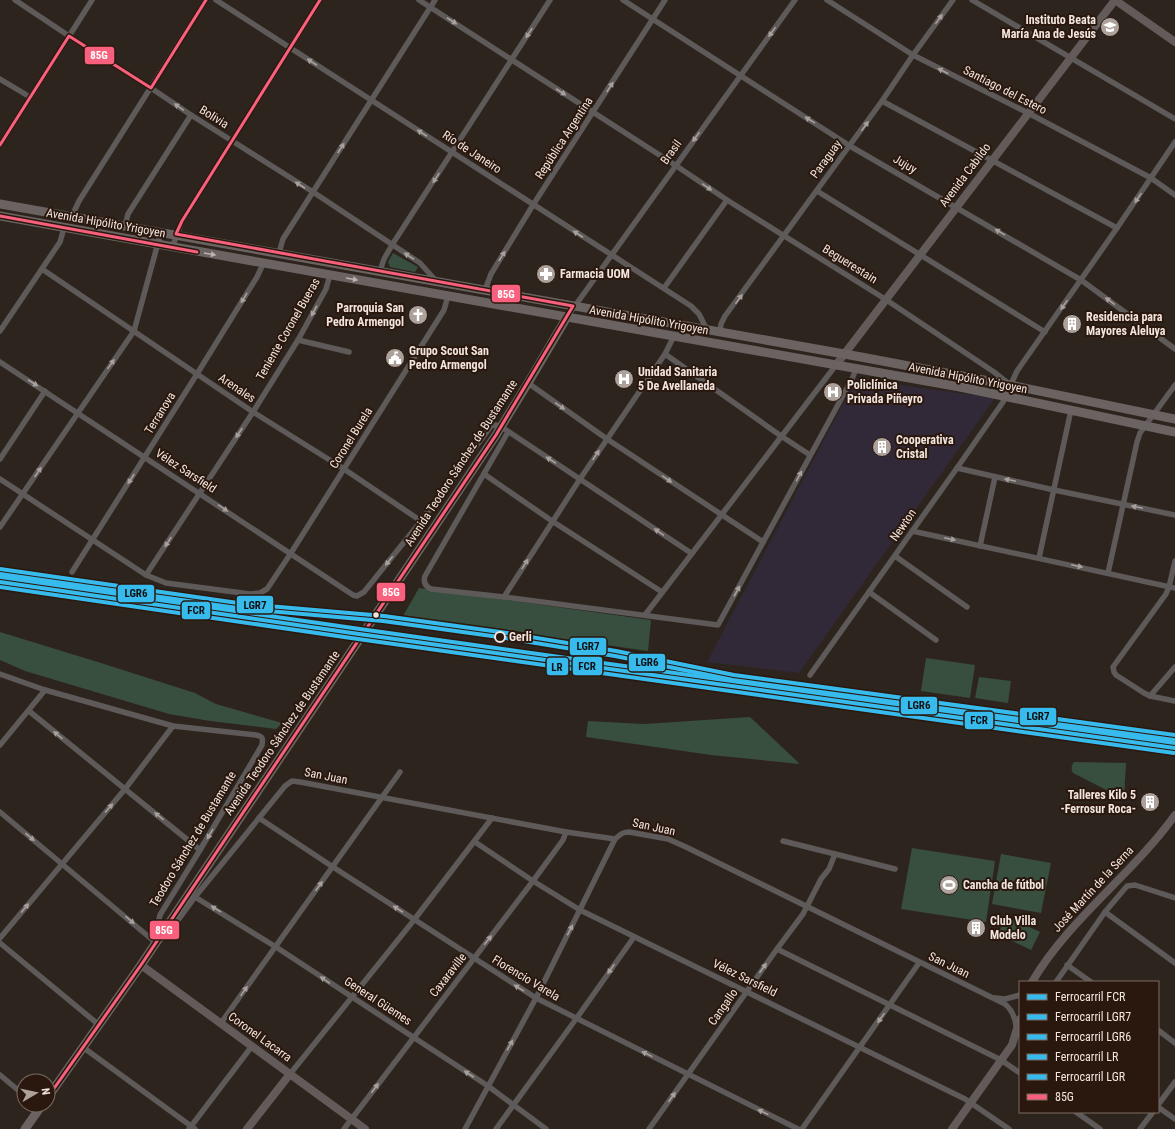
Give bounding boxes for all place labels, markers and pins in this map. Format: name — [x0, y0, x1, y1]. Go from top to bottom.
place label: Instituto Beata María Ana de Jesús — [1002, 13, 1097, 41]
school or university icon: Instituto Beata María Ana de Jesús — [1099, 16, 1121, 38]
pharmacy icon: Farmacia UOM — [535, 263, 557, 285]
place label: Farmacia UOM — [560, 267, 630, 281]
place label: Parroquia San Pedro Armengol — [326, 301, 404, 329]
church icon: Parroquia San Pedro Armengol — [407, 304, 429, 326]
place label: Residencia para Mayores Aleluya — [1086, 310, 1166, 338]
building icon: Residencia para Mayores Aleluya — [1061, 313, 1083, 335]
place label: Grupo Scout San Pedro Armengol — [409, 344, 489, 372]
public building icon: Grupo Scout San Pedro Armengol — [384, 347, 406, 369]
place label: Unidad Sanitaria 5 De Avellaneda — [638, 365, 717, 393]
hospital icon: Unidad Sanitaria 5 De Avellaneda — [613, 368, 635, 390]
place label: Policlínica Privada Piñeyro — [847, 378, 923, 406]
hospital icon: Policlínica Privada Piñeyro — [822, 381, 844, 403]
place label: Cooperativa Cristal — [896, 433, 954, 461]
building icon: Cooperativa Cristal — [871, 436, 893, 458]
unlabelled marker — [371, 610, 381, 620]
place label: Gerli — [509, 630, 532, 644]
marker: Gerli — [494, 631, 506, 643]
place label: Talleres Kilo 5 -Ferrosur Roca- — [1060, 788, 1136, 816]
building icon: Talleres Kilo 5 -Ferrosur Roca- — [1139, 791, 1161, 813]
sports icon: Cancha de fútbol — [938, 874, 960, 896]
place label: Cancha de fútbol — [963, 878, 1044, 892]
place label: Club Villa Modelo — [990, 914, 1036, 942]
building icon: Club Villa Modelo — [965, 917, 987, 939]

